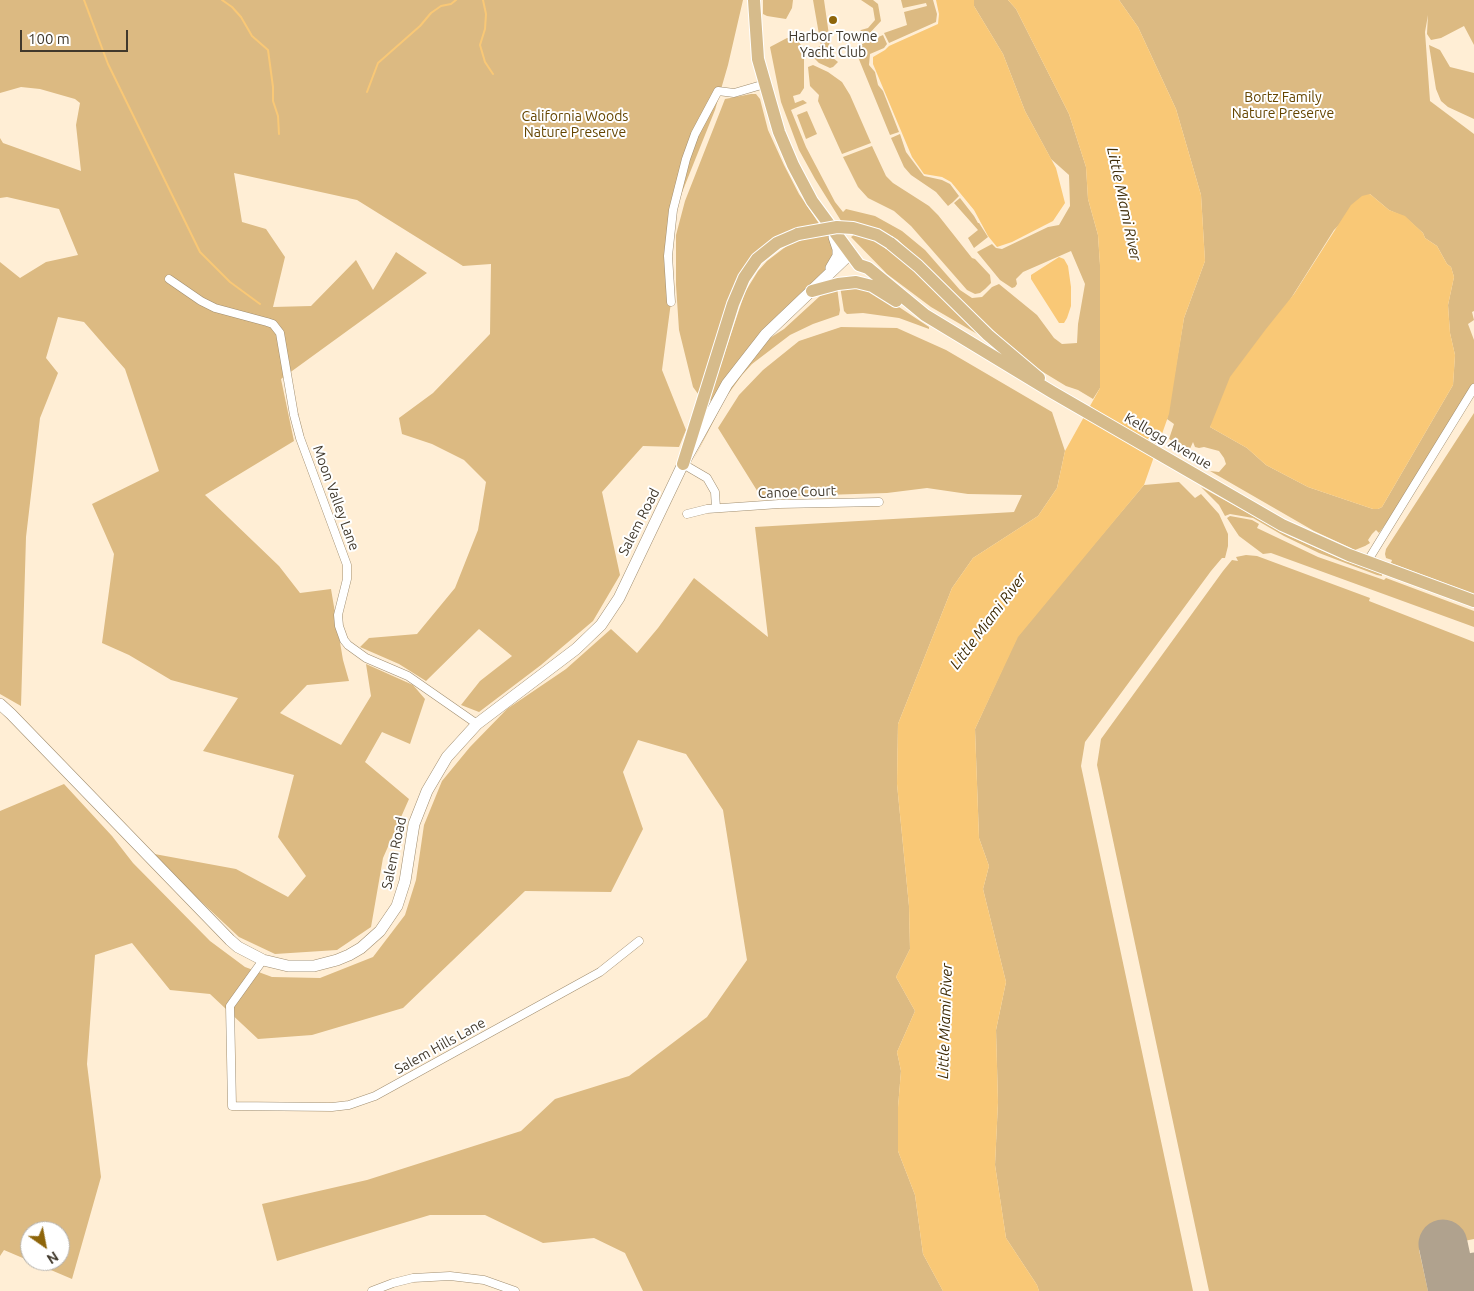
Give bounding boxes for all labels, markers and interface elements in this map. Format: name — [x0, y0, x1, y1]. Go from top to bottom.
marker: Harbor Towne Yacht Club — [827, 14, 839, 26]
scale bar — [22, 20, 130, 52]
place label: Harbor Towne Yacht Club — [788, 28, 878, 60]
text: 100 m — [28, 30, 70, 47]
park label: Bortz Family Nature Preserve — [1232, 89, 1334, 121]
park label: California Woods Nature Preserve — [522, 108, 628, 140]
water label: Little Miami River — [1103, 146, 1145, 262]
street label: Kellogg Avenue — [1121, 409, 1215, 473]
street label: Moon Valley Lane — [309, 443, 363, 553]
street label: Canoe Court — [757, 482, 837, 502]
street label: Salem Road — [615, 485, 663, 559]
water label: Little Miami River — [946, 569, 1030, 673]
street label: Salem Road — [378, 815, 410, 891]
water label: Little Miami River — [934, 963, 956, 1079]
street label: Salem Hills Lane — [392, 1014, 488, 1078]
north arrow — [20, 1221, 70, 1271]
text: N — [44, 1248, 61, 1267]

